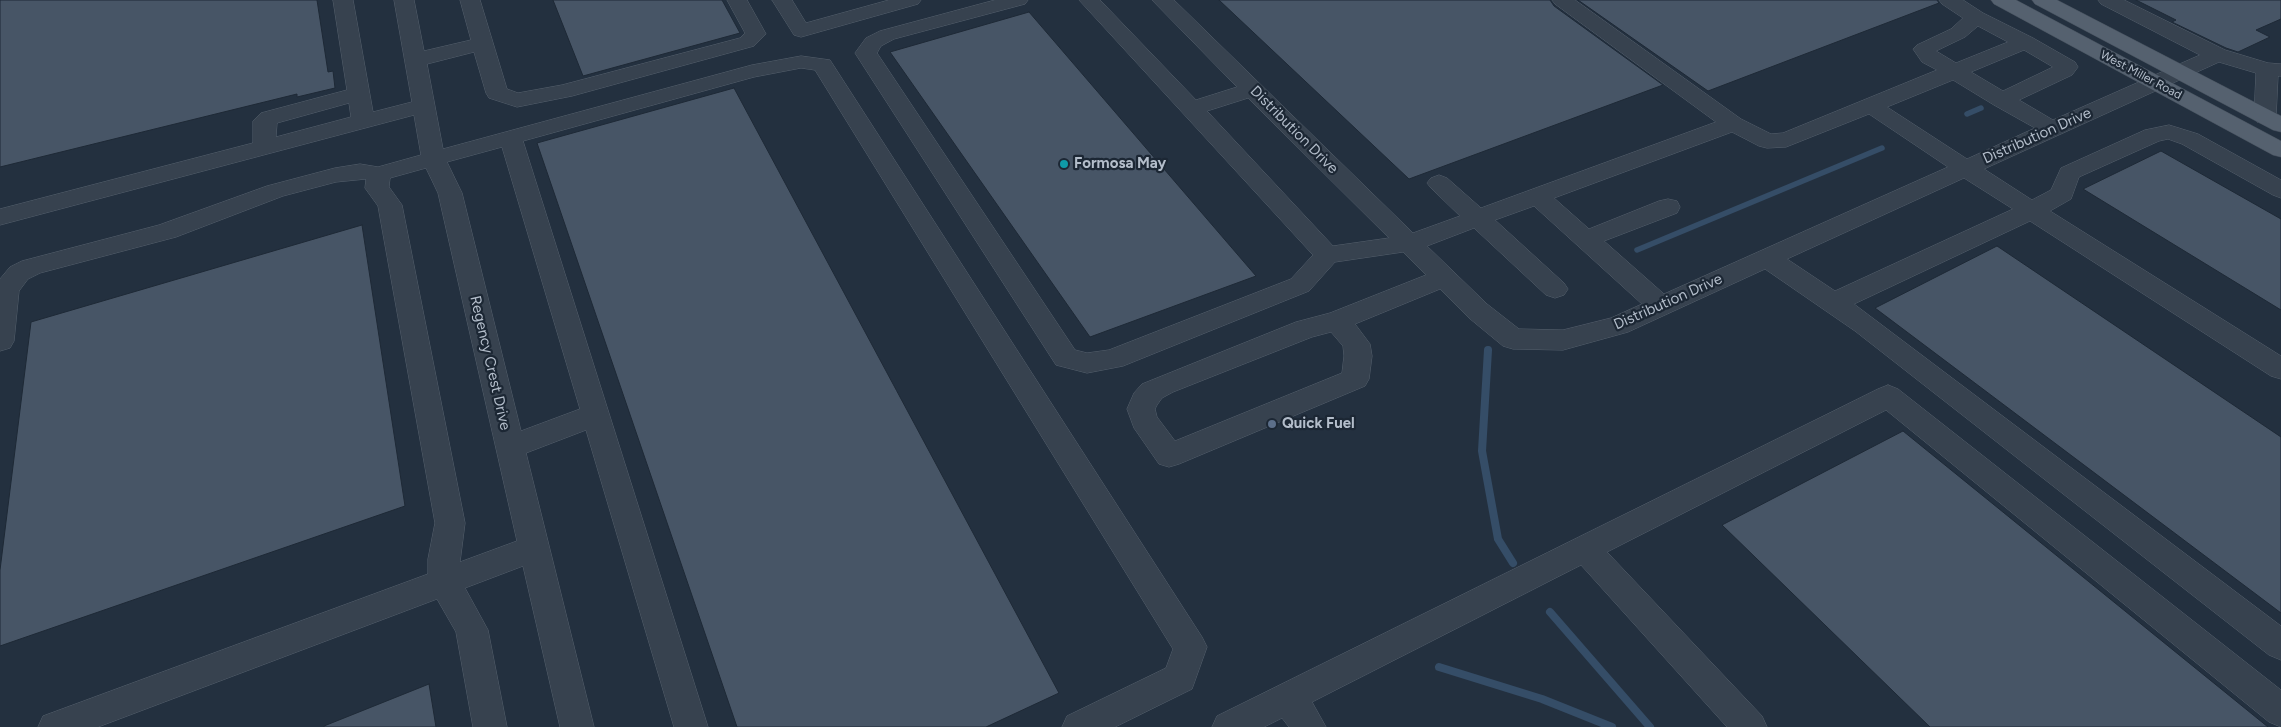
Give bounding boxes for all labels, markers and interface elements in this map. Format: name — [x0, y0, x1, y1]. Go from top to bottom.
street label: West Miller Road — [2098, 47, 2184, 103]
street label: Distribution Drive — [1246, 82, 1342, 178]
street label: Distribution Drive — [1980, 104, 2094, 168]
place label: Formosa May — [1074, 155, 1166, 173]
marker: Formosa May — [1058, 158, 1070, 170]
street label: Distribution Drive — [1611, 270, 1725, 334]
street label: Regency Crest Drive — [466, 294, 514, 432]
place label: Quick Fuel — [1282, 415, 1355, 433]
marker: Quick Fuel — [1266, 418, 1278, 430]

